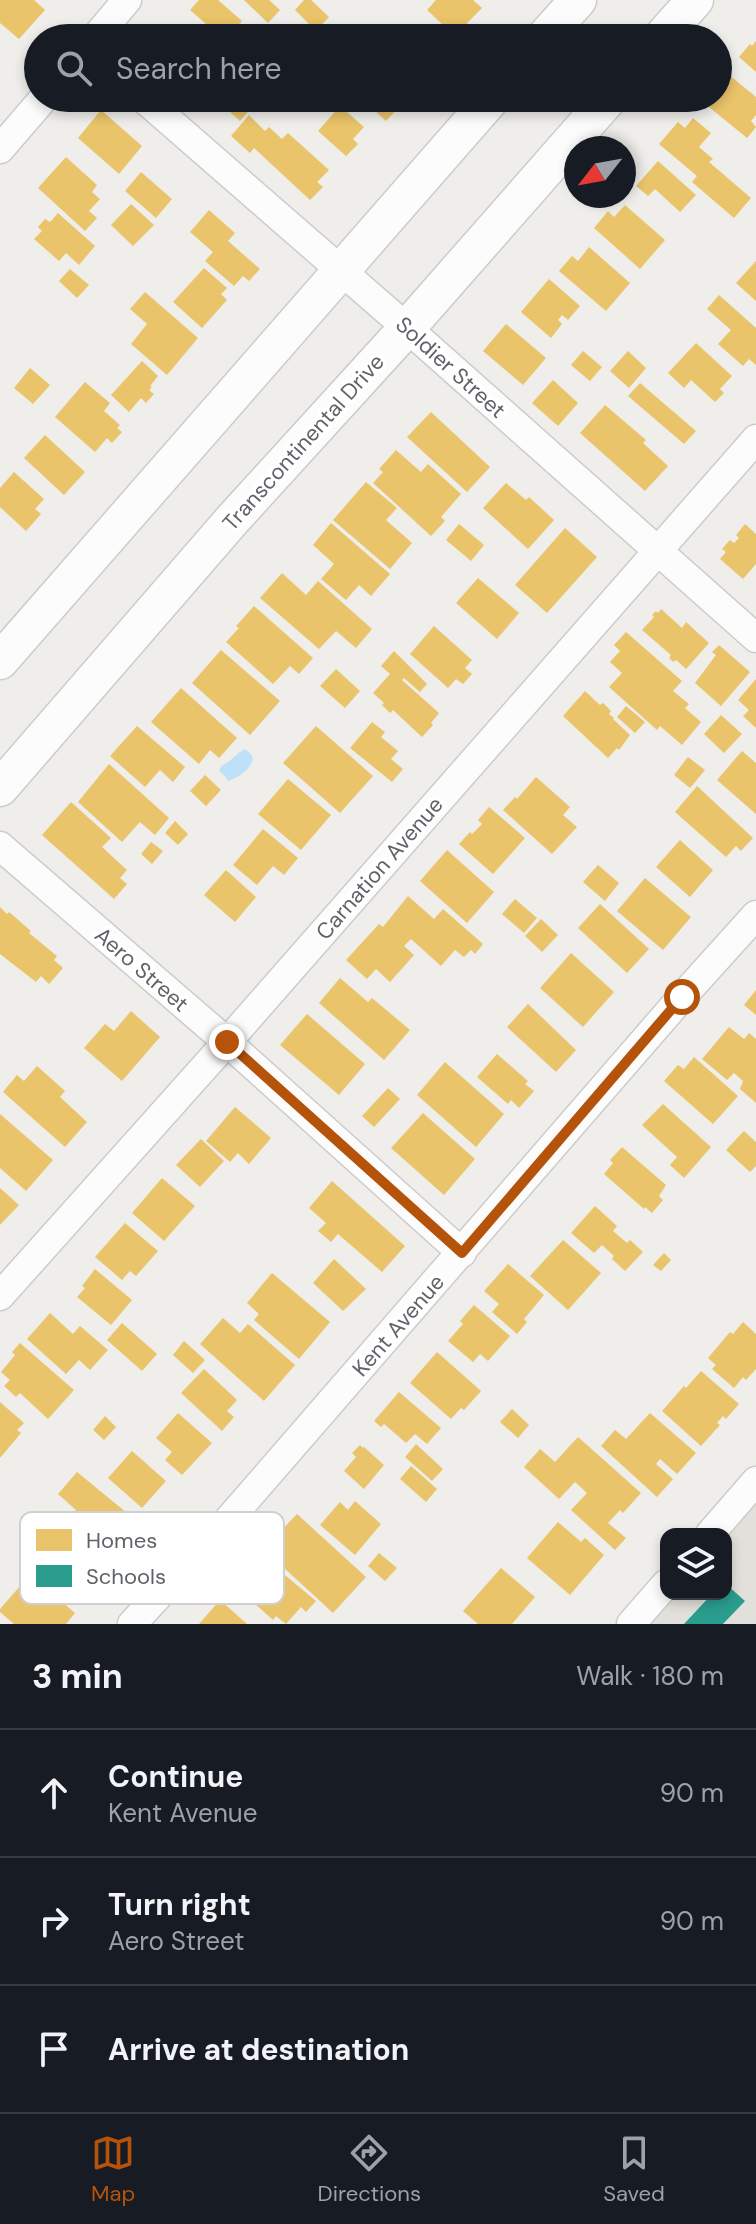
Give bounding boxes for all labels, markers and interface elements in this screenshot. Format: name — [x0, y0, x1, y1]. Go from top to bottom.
search box — [24, 24, 732, 112]
icon: search — [52, 46, 96, 90]
text: Search here — [116, 49, 282, 88]
north arrow — [564, 136, 636, 208]
street label: Soldier Street — [389, 310, 512, 425]
street label: Transcontinental Drive — [216, 348, 391, 537]
street label: Carnation Avenue — [309, 791, 449, 946]
street label: Aero Street — [89, 921, 195, 1018]
route start — [664, 979, 700, 1015]
route end — [209, 1024, 245, 1060]
street label: Kent Avenue — [346, 1268, 451, 1383]
legend — [20, 1512, 284, 1604]
text: Homes — [86, 1526, 157, 1555]
map controls — [660, 1528, 732, 1600]
button: layers — [660, 1528, 732, 1600]
text: Schools — [86, 1562, 166, 1591]
text: 3 min — [32, 1654, 123, 1699]
text: Walk · 180 m — [576, 1659, 724, 1693]
text: Continue — [108, 1757, 243, 1796]
icon: ahead — [32, 1771, 76, 1815]
text: 90 m — [660, 1776, 724, 1810]
text: Kent Avenue — [108, 1796, 257, 1830]
text: Turn right — [108, 1885, 251, 1924]
icon: right — [32, 1899, 76, 1943]
text: 90 m — [660, 1904, 724, 1938]
text: Aero Street — [108, 1924, 244, 1958]
icon: arrive — [32, 2027, 76, 2071]
text: Arrive at destination — [108, 2030, 409, 2069]
tab: Map — [91, 2131, 135, 2208]
tab: Directions — [318, 2131, 421, 2208]
tab: Saved — [603, 2131, 665, 2208]

